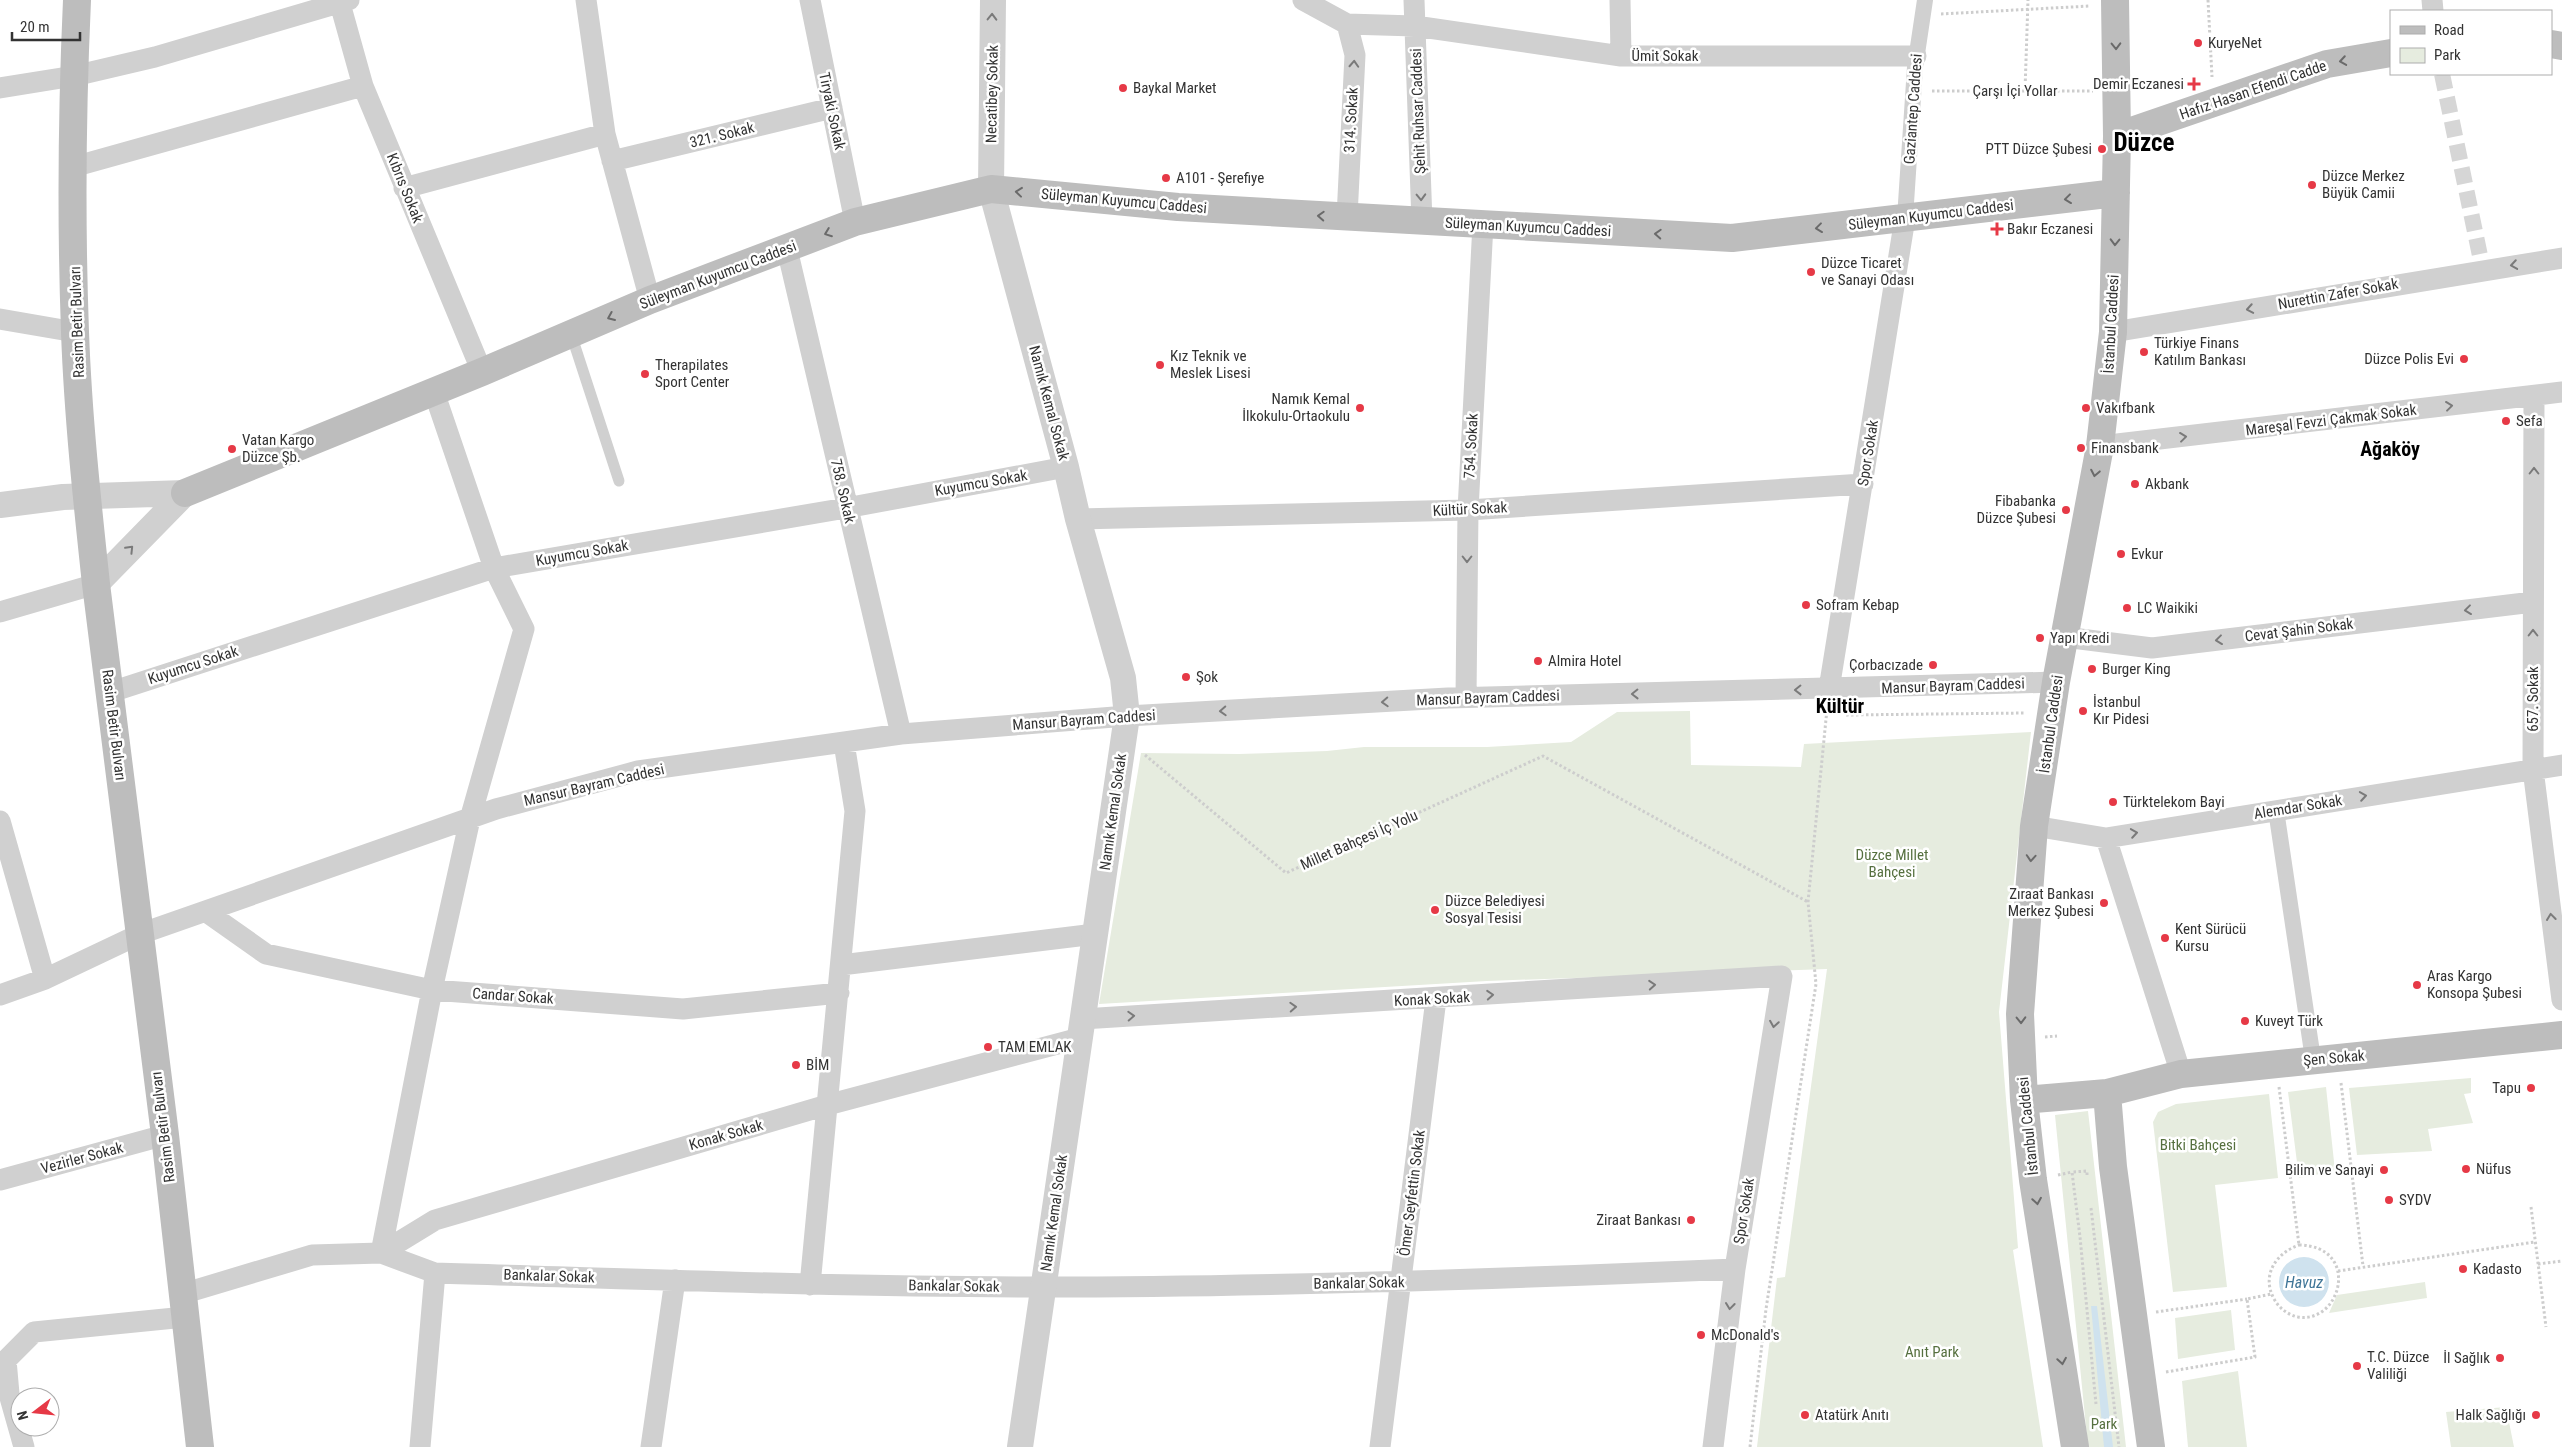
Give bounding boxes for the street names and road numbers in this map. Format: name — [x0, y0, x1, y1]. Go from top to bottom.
street label: Necatibey Sokak — [982, 44, 1002, 143]
street label: Ümit Sokak — [1631, 47, 1699, 65]
street label: Şehit Ruhsar Caddesi — [1407, 48, 1429, 174]
street label: Gaziantep Caddesi — [1900, 53, 1926, 165]
street label: Hafız Hasan Efendi Cadde — [2177, 56, 2329, 124]
street label: Tiryaki Sokak — [815, 71, 849, 152]
street label: Çarşı İçi Yollar — [1972, 82, 2058, 100]
street label: 314. Sokak — [1340, 87, 1362, 153]
street label: 321. Sokak — [688, 118, 756, 152]
street label: Kıbrıs Sokak — [383, 151, 427, 226]
street label: Süleyman Kuyumcu Caddesi — [1040, 185, 1208, 217]
street label: Süleyman Kuyumcu Caddesi — [1847, 196, 2015, 234]
street label: Süleyman Kuyumcu Caddesi — [1444, 214, 1612, 240]
street label: Süleyman Kuyumcu Caddesi — [637, 237, 799, 313]
street label: Rasim Betir Bulvarı — [66, 266, 88, 378]
street label: İstanbul Caddesi — [2099, 274, 2123, 374]
street label: Nurettin Zafer Sokak — [2277, 275, 2400, 313]
street label: Namık Kemal Sokak — [1025, 344, 1073, 463]
street label: Mareşal Fevzi Çakmak Sokak — [2245, 401, 2418, 439]
street label: 754. Sokak — [1460, 413, 1482, 479]
street label: Spor Sokak — [1854, 418, 1882, 487]
street label: 758. Sokak — [827, 457, 859, 525]
street label: Kuyumcu Sokak — [933, 466, 1029, 500]
street label: Kültür Sokak — [1432, 498, 1508, 520]
street label: Kuyumcu Sokak — [534, 536, 630, 570]
street label: Cevat Şahin Sokak — [2244, 614, 2355, 646]
street label: Kuyumcu Sokak — [146, 642, 241, 688]
street label: 657. Sokak — [2524, 666, 2542, 732]
street label: Rasim Betir Bulvarı — [98, 668, 130, 782]
street label: İstanbul Caddesi — [2035, 674, 2067, 774]
street label: Mansur Bayram Caddesi — [1881, 675, 2025, 697]
street label: Mansur Bayram Caddesi — [1416, 687, 1560, 709]
street label: Mansur Bayram Caddesi — [1012, 706, 1156, 734]
street label: Namık Kemal Sokak — [1096, 752, 1130, 872]
street label: Mansur Bayram Caddesi — [522, 760, 666, 810]
street label: Alemdar Sokak — [2253, 791, 2344, 823]
street label: Millet Bahçesi İç Yolu — [1298, 806, 1420, 874]
street label: Candar Sokak — [472, 984, 555, 1008]
street label: Konak Sokak — [1393, 988, 1471, 1010]
street label: Şen Sokak — [2303, 1046, 2366, 1070]
street label: Rasim Betir Bulvarı — [147, 1070, 179, 1184]
street label: İstanbul Caddesi — [2014, 1076, 2042, 1176]
street label: Konak Sokak — [687, 1116, 765, 1154]
street label: Ömer Seyfettin Sokak — [1395, 1129, 1429, 1257]
street label: Vezirler Sokak — [39, 1138, 125, 1178]
street label: Namık Kemal Sokak — [1037, 1153, 1071, 1273]
street label: Spor Sokak — [1730, 1176, 1758, 1245]
street label: Bankalar Sokak — [503, 1265, 595, 1287]
street label: Bankalar Sokak — [1313, 1273, 1405, 1293]
street label: Bankalar Sokak — [908, 1276, 1000, 1296]

